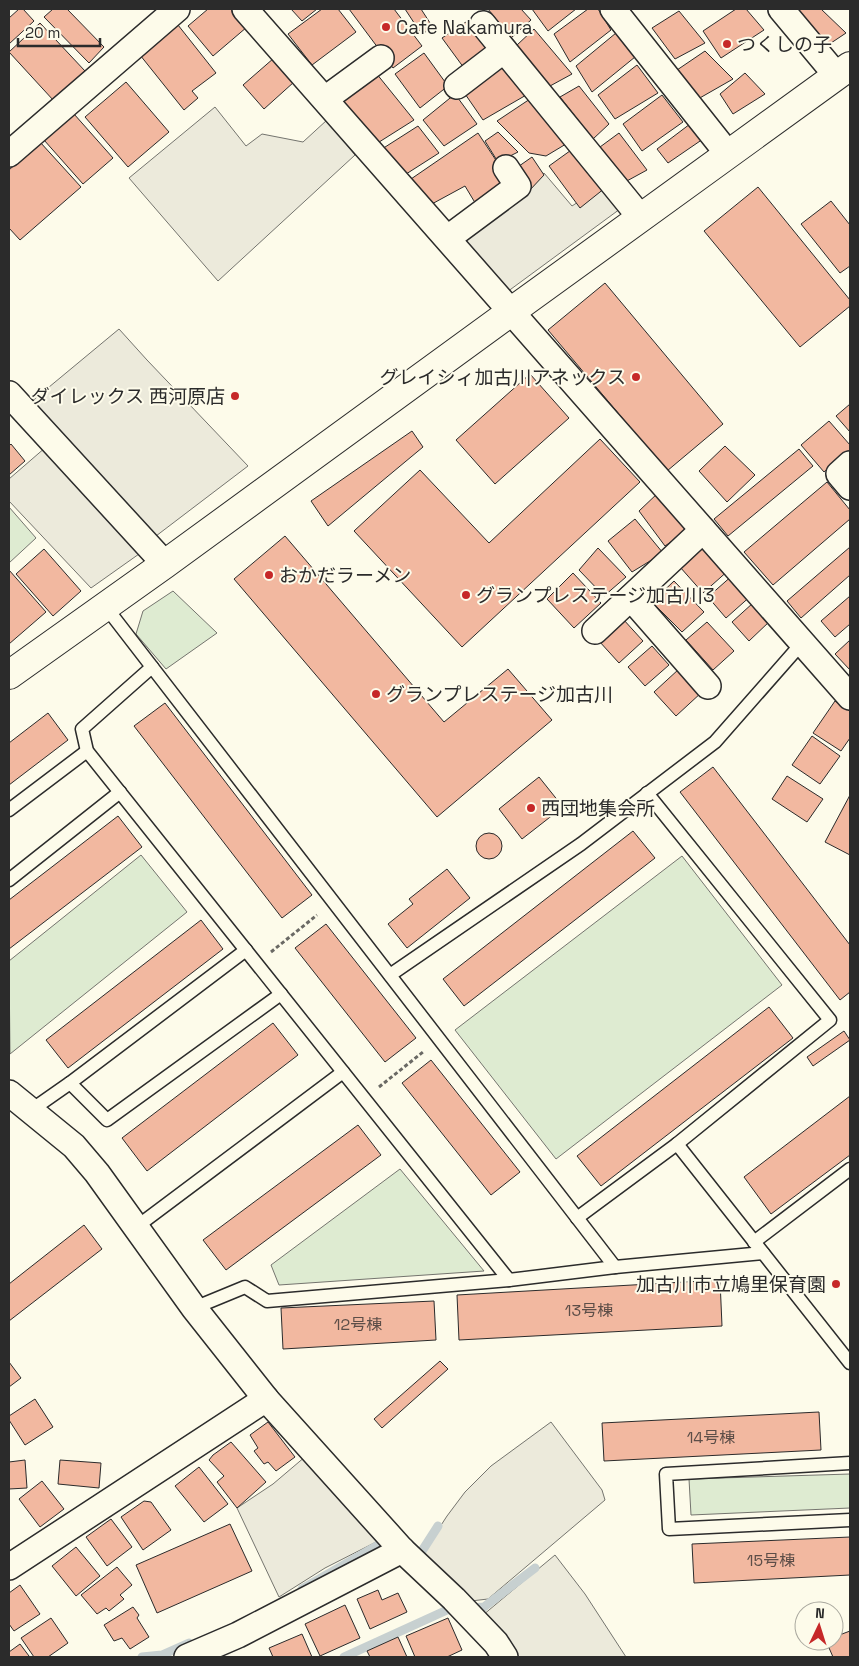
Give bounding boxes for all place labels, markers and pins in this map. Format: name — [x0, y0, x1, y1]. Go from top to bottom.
place label: Cafe Nakamura — [396, 15, 533, 40]
marker: Cafe Nakamura — [380, 21, 392, 33]
place label: つくしの子 — [737, 32, 832, 57]
marker: つくしの子 — [721, 38, 733, 50]
place label: グレイシィ加古川アネックス — [380, 365, 626, 390]
marker: グレイシィ加古川アネックス — [630, 371, 642, 383]
place label: ダイレックス 西河原店 — [31, 384, 225, 409]
marker: ダイレックス 西河原店 — [229, 390, 241, 402]
place label: おかだラーメン — [279, 563, 411, 588]
marker: おかだラーメン — [263, 569, 275, 581]
place label: グランプレステージ加古川3 — [476, 583, 715, 608]
marker: グランプレステージ加古川3 — [460, 589, 472, 601]
place label: グランプレステージ加古川 — [386, 682, 613, 707]
marker: グランプレステージ加古川 — [370, 688, 382, 700]
place label: 西団地集会所 — [541, 796, 655, 821]
marker: 西団地集会所 — [525, 802, 537, 814]
place label: 加古川市立鳩里保育園 — [636, 1272, 826, 1297]
marker: 加古川市立鳩里保育園 — [830, 1278, 842, 1290]

